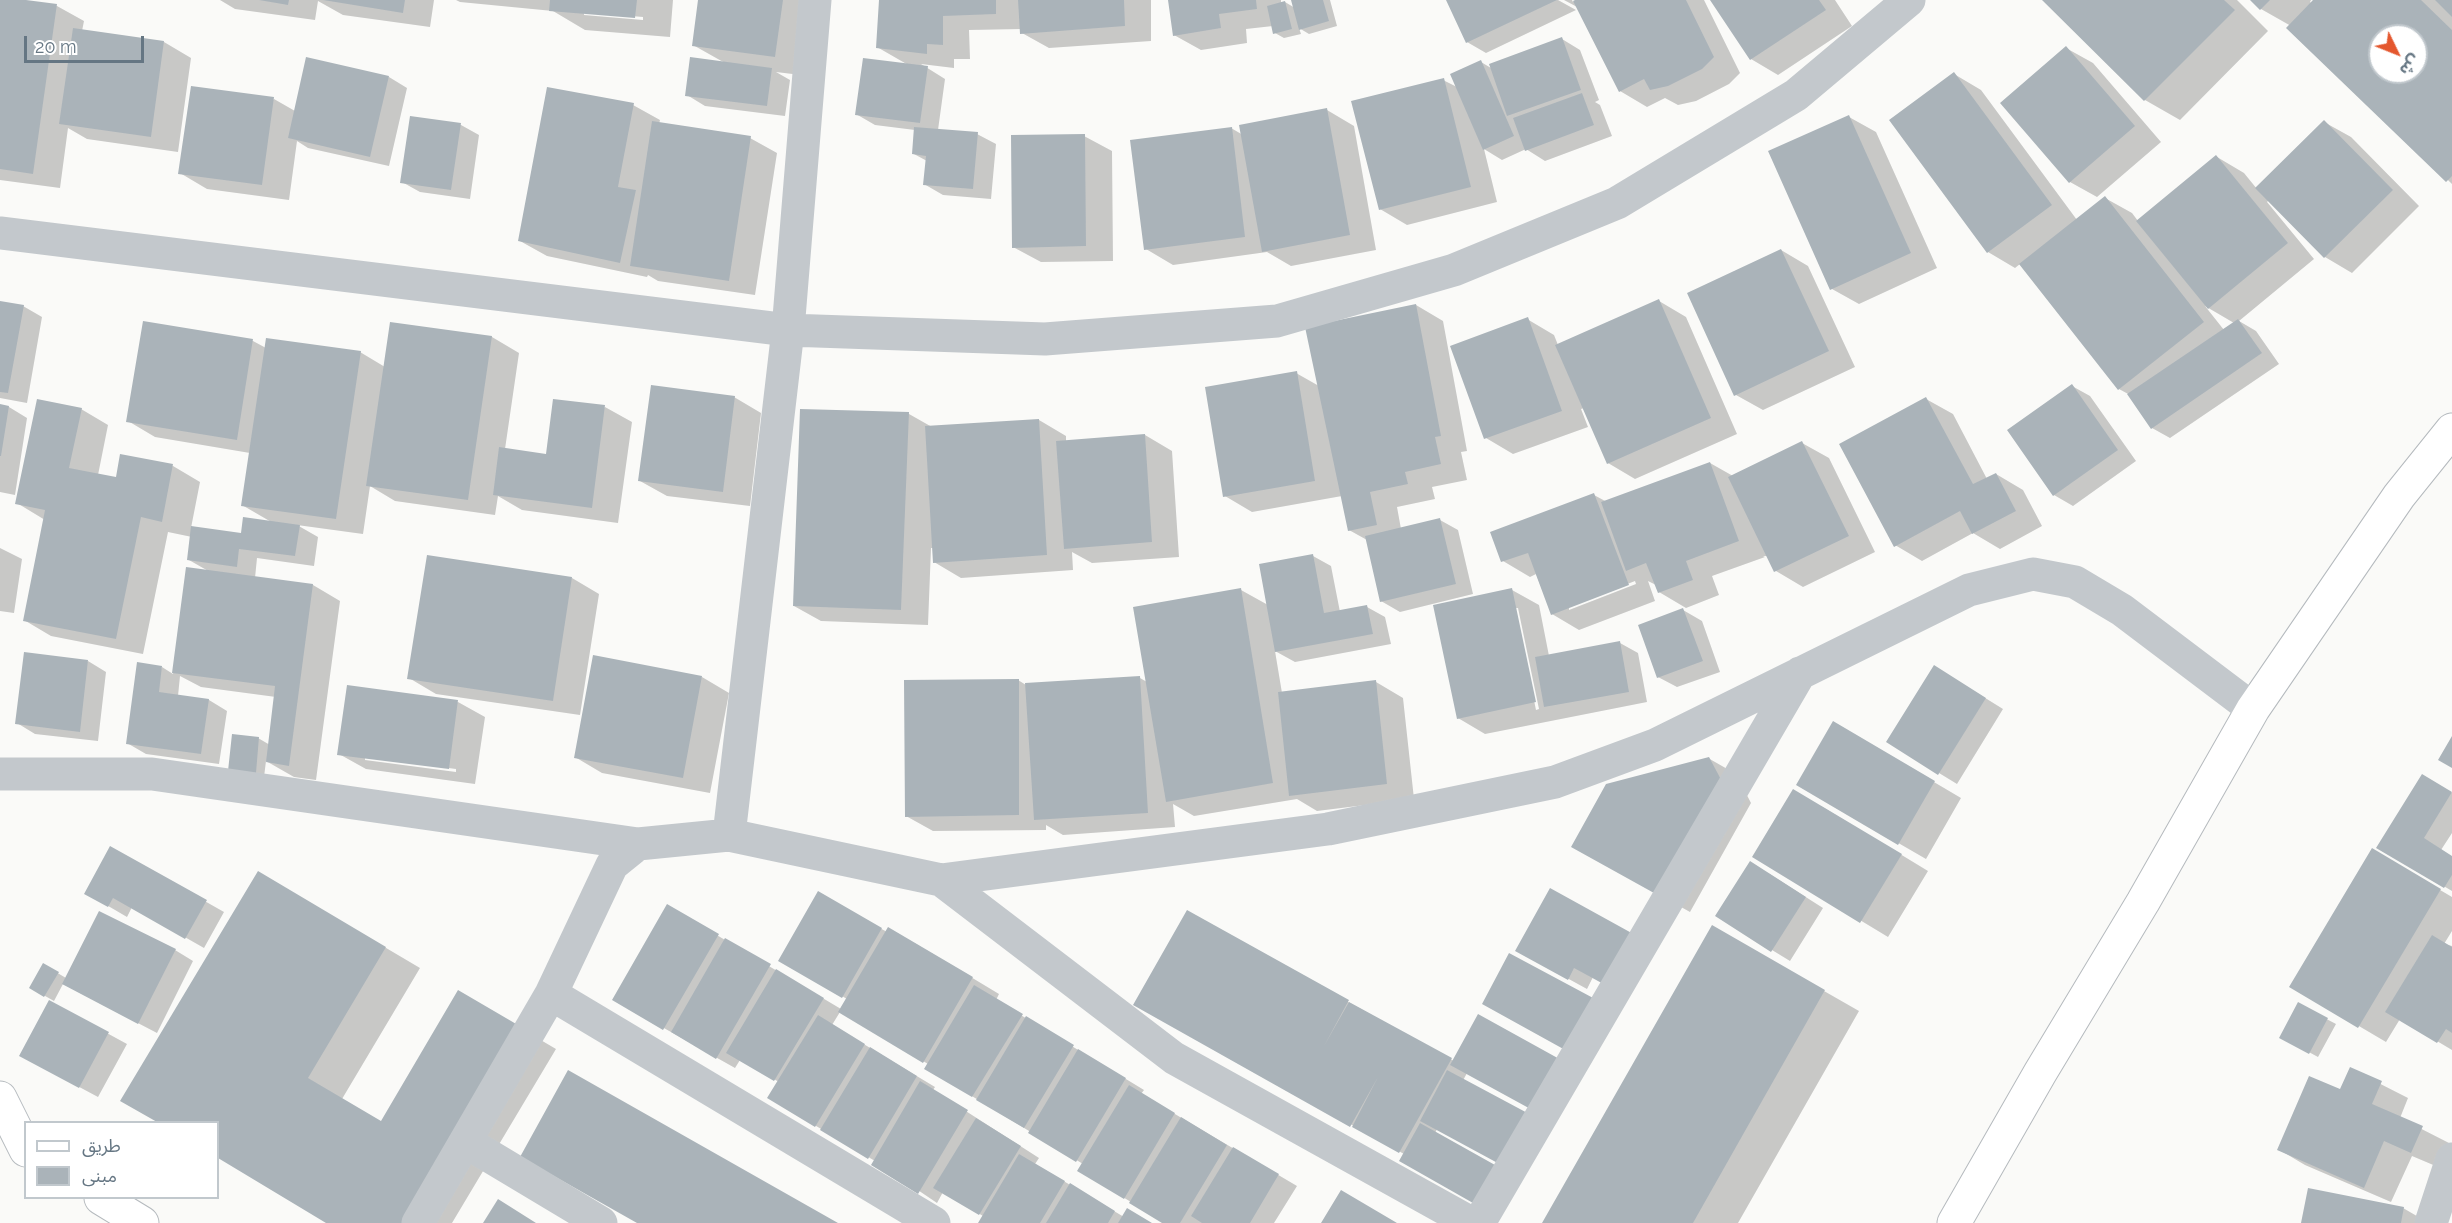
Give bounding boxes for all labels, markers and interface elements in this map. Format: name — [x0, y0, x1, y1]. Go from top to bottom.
scale bar — [27, 24, 147, 62]
north arrow — [2368, 24, 2428, 84]
text: 20 m — [35, 36, 77, 57]
text: ش — [2396, 51, 2424, 80]
legend — [24, 1121, 219, 1199]
text: طريق — [82, 1135, 121, 1156]
text: مبنى — [82, 1165, 117, 1186]

